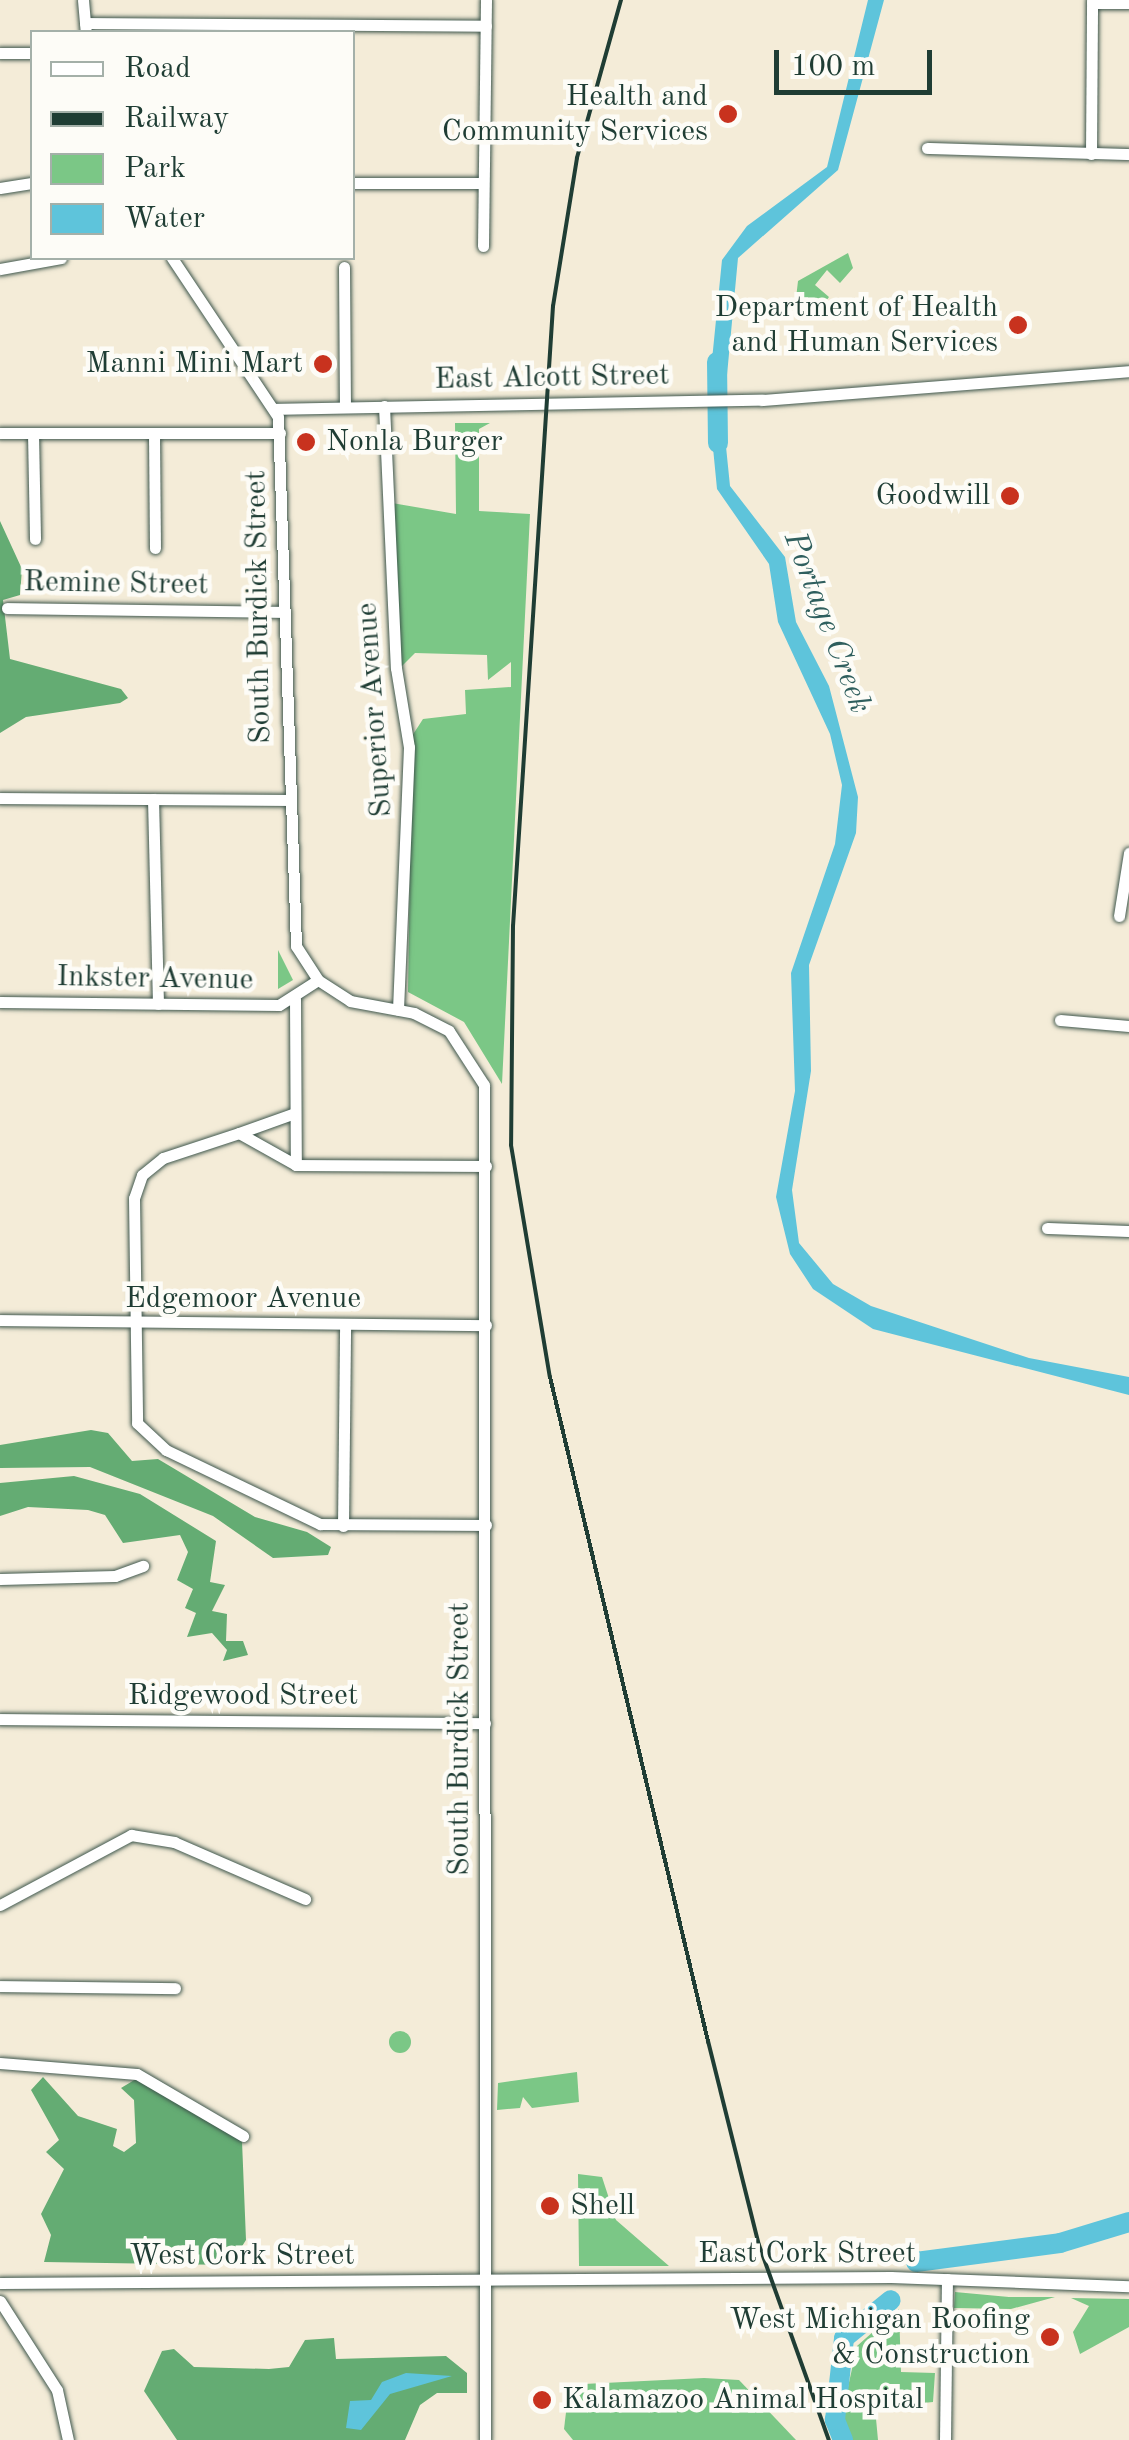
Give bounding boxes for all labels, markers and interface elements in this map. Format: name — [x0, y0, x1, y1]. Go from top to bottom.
legend — [30, 30, 355, 260]
scale bar — [779, 30, 936, 92]
text: 100 m — [791, 52, 875, 82]
text: Road — [124, 54, 191, 84]
place label: Health and Community Services — [442, 79, 708, 150]
marker: Health and Community Services — [717, 103, 739, 125]
text: Railway — [124, 104, 229, 134]
text: Park — [124, 154, 186, 184]
text: Water — [124, 204, 205, 234]
place label: Department of Health and Human Services — [715, 290, 998, 360]
marker: Department of Health and Human Services — [1007, 314, 1029, 336]
place label: Manni Mini Mart — [85, 346, 303, 382]
marker: Manni Mini Mart — [312, 353, 334, 375]
street label: East Alcott Street — [434, 358, 670, 398]
place label: Nonla Burger — [326, 424, 503, 460]
marker: Nonla Burger — [295, 431, 317, 453]
street label: South Burdick Street — [239, 470, 279, 744]
place label: Goodwill — [875, 478, 990, 514]
marker: Goodwill — [999, 485, 1021, 507]
water label: Portage Creek — [774, 527, 878, 719]
street label: Remine Street — [23, 564, 209, 604]
street label: Superior Avenue — [350, 601, 400, 819]
street label: Inkster Avenue — [56, 959, 254, 999]
street label: Edgemoor Avenue — [125, 1281, 361, 1317]
street label: South Burdick Street — [442, 1602, 478, 1876]
street label: Ridgewood Street — [128, 1678, 358, 1714]
place label: Shell — [570, 2188, 635, 2224]
marker: Shell — [539, 2195, 561, 2217]
street label: East Cork Street — [698, 2236, 916, 2272]
street label: West Cork Street — [129, 2238, 355, 2274]
place label: West Michigan Roofing & Construction — [729, 2302, 1030, 2372]
marker: West Michigan Roofing & Construction — [1039, 2326, 1061, 2348]
place label: Kalamazoo Animal Hospital — [562, 2382, 923, 2418]
marker: Kalamazoo Animal Hospital — [531, 2389, 553, 2411]

